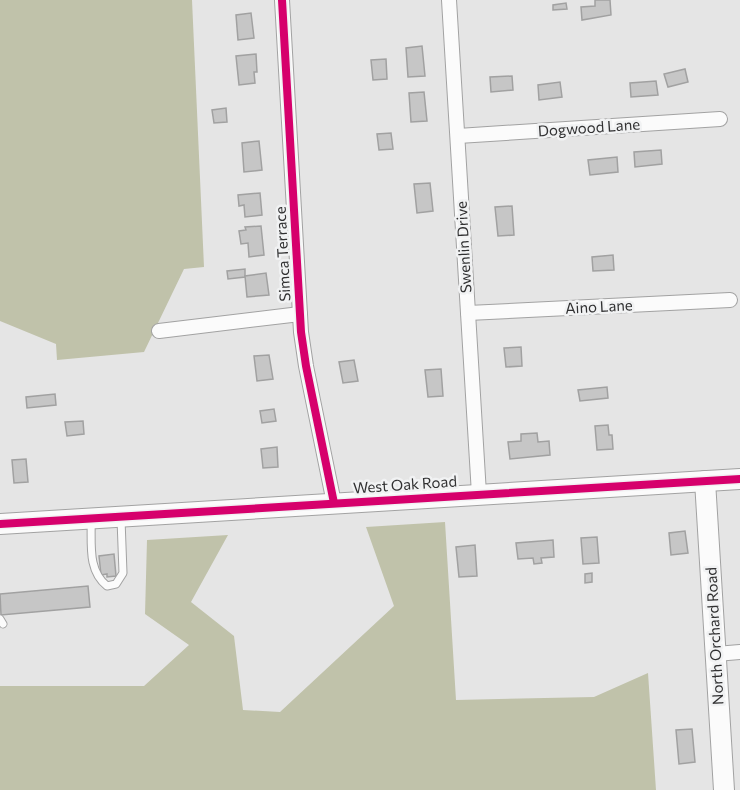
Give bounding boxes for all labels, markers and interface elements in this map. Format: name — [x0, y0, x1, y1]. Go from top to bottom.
street label: Dogwood Lane — [537, 114, 641, 140]
street label: Swenlin Drive — [452, 201, 474, 293]
street label: Simca Terrace — [271, 206, 293, 302]
street label: Aino Lane — [565, 295, 633, 317]
street label: West Oak Road — [352, 471, 457, 497]
street label: North Orchard Road — [701, 567, 727, 705]

